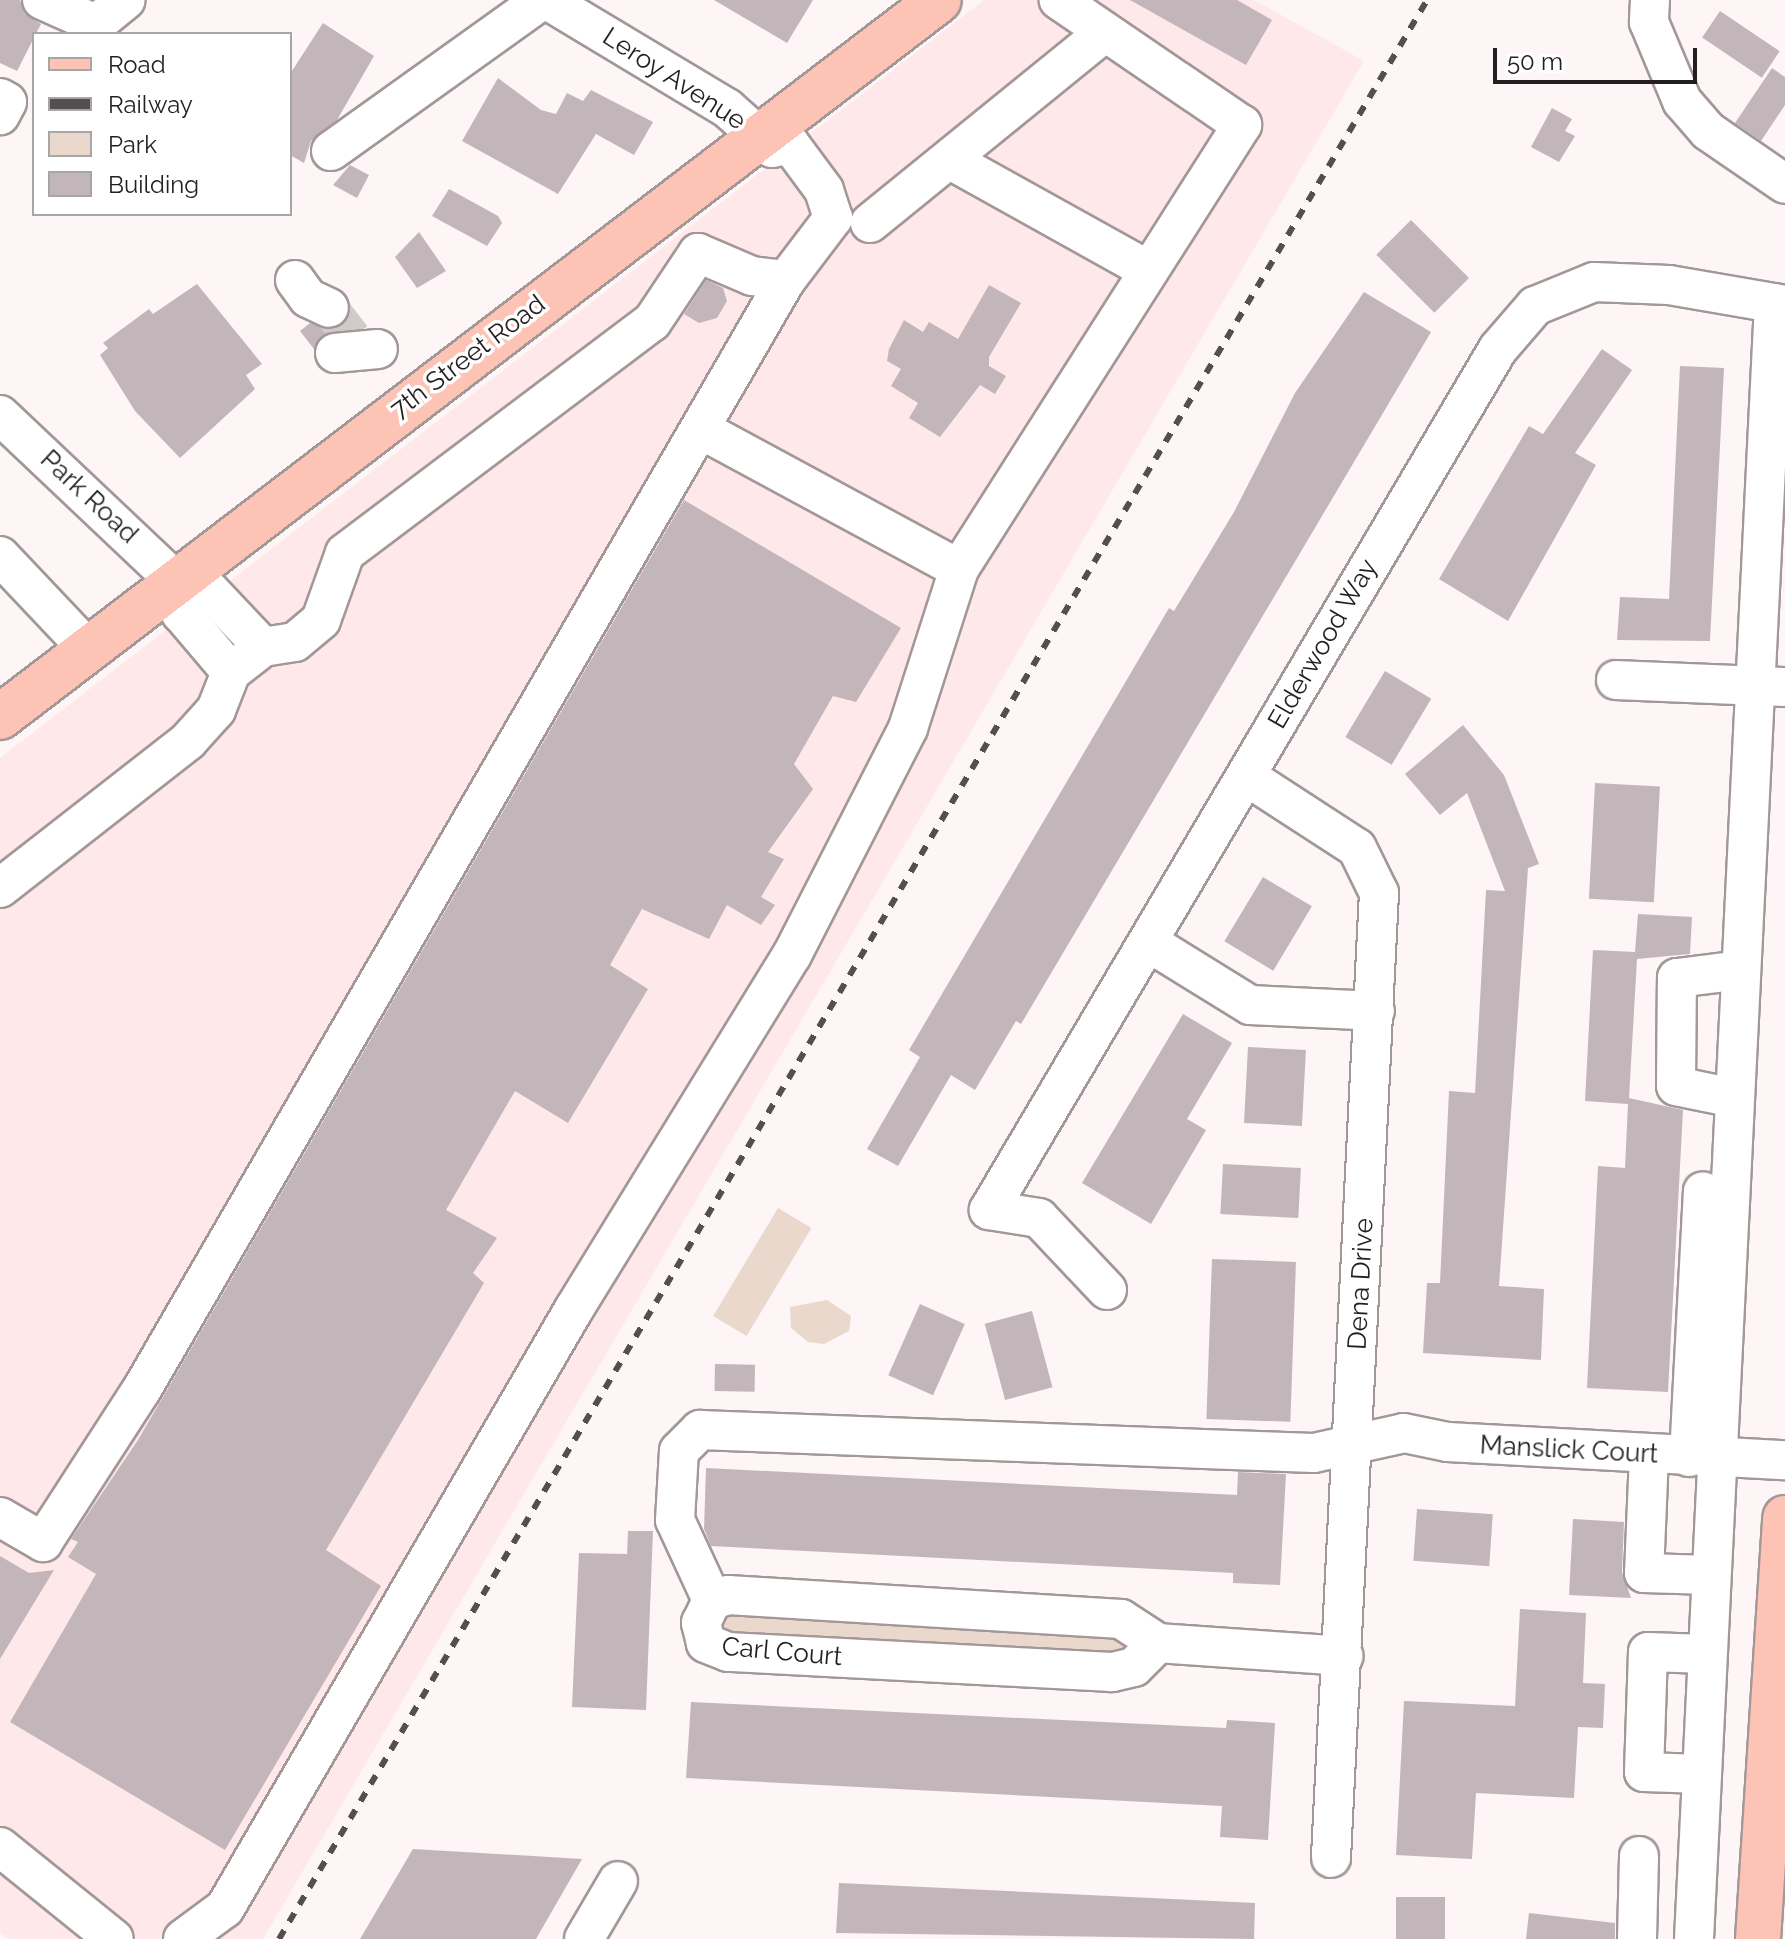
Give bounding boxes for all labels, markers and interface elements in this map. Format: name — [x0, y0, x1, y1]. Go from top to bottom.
street label: Leroy Avenue — [596, 21, 752, 137]
legend — [32, 32, 292, 216]
scale bar — [1497, 32, 1701, 82]
text: 50 m — [1507, 47, 1563, 76]
text: Road — [108, 50, 166, 79]
text: Railway — [108, 90, 193, 119]
text: Park — [108, 130, 157, 159]
text: Building — [108, 170, 199, 199]
street label: 7th Street Road — [385, 289, 551, 425]
street label: Park Road — [34, 444, 144, 550]
street label: Elderwood Way — [1262, 553, 1384, 735]
street label: Dena Drive — [1342, 1217, 1380, 1351]
street label: Manslick Court — [1479, 1430, 1659, 1470]
street label: Carl Court — [720, 1631, 844, 1673]

